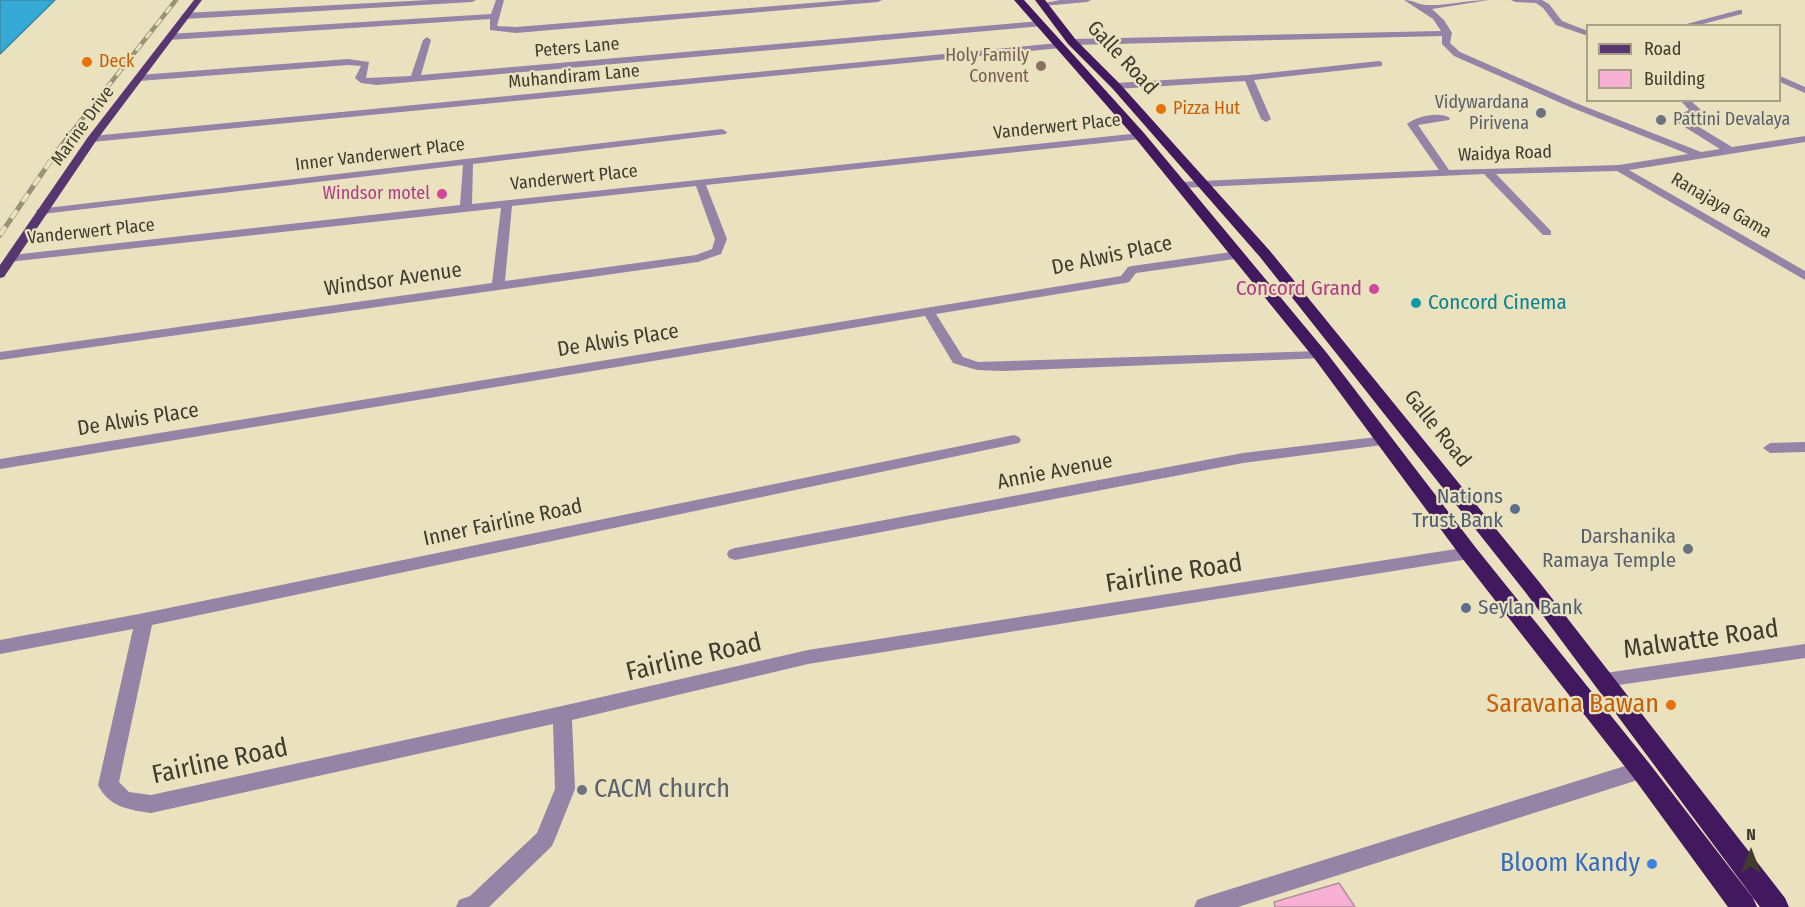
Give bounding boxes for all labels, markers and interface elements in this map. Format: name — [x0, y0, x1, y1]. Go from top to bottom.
street label: Galle Road — [1081, 16, 1163, 100]
legend — [1586, 24, 1781, 102]
street label: Peters Lane — [534, 34, 620, 62]
text: Road — [1644, 38, 1681, 60]
place label: Holy Family Convent — [945, 45, 1029, 88]
place label: Deck — [99, 51, 134, 73]
marker: Deck — [80, 55, 94, 69]
marker: Holy Family Convent — [1034, 59, 1048, 73]
street label: Muhandiram Lane — [507, 60, 641, 94]
text: Building — [1644, 68, 1705, 90]
street label: Marine Drive — [47, 82, 119, 170]
place label: Vidywardana Pirivena — [1435, 92, 1529, 134]
place label: Pizza Hut — [1173, 98, 1240, 120]
marker: Pizza Hut — [1154, 102, 1168, 116]
marker: Vidywardana Pirivena — [1534, 106, 1548, 120]
place label: Pattini Devalaya — [1673, 109, 1790, 131]
street label: Vanderwert Place — [992, 110, 1122, 144]
marker: Pattini Devalaya — [1654, 113, 1668, 127]
street label: Inner Vanderwert Place — [294, 134, 466, 176]
street label: Waidya Road — [1458, 142, 1552, 166]
street label: Vanderwert Place — [509, 161, 639, 195]
street label: Ranajaya Gama — [1667, 169, 1775, 243]
place label: Windsor motel — [323, 183, 430, 205]
marker: Windsor motel — [435, 187, 449, 201]
street label: Vanderwert Place — [26, 215, 156, 249]
street label: De Alwis Place — [1049, 231, 1175, 281]
street label: Windsor Avenue — [323, 258, 463, 302]
place label: Concord Grand — [1236, 276, 1362, 302]
marker: Concord Grand — [1367, 282, 1381, 296]
place label: Concord Cinema — [1428, 290, 1567, 316]
marker: Concord Cinema — [1409, 296, 1423, 310]
street label: De Alwis Place — [556, 319, 680, 363]
street label: Galle Road — [1398, 385, 1476, 473]
street label: De Alwis Place — [76, 398, 200, 442]
street label: Annie Avenue — [995, 448, 1115, 496]
place label: Nations Trust Bank — [1412, 484, 1503, 534]
street label: Inner Fairline Road — [421, 494, 585, 552]
marker: Nations Trust Bank — [1508, 502, 1522, 516]
place label: Darshanika Ramaya Temple — [1542, 524, 1676, 574]
marker: Darshanika Ramaya Temple — [1681, 542, 1695, 556]
street label: Fairline Road — [1103, 548, 1245, 600]
place label: Seylan Bank — [1478, 595, 1582, 621]
marker: Seylan Bank — [1459, 601, 1473, 615]
street label: Malwatte Road — [1621, 614, 1781, 666]
street label: Fairline Road — [623, 627, 765, 689]
place label: Saravana Bawan — [1486, 689, 1659, 721]
marker: Saravana Bawan — [1664, 698, 1678, 712]
street label: Fairline Road — [149, 732, 291, 792]
place label: CACM church — [594, 774, 730, 806]
marker: CACM church — [575, 783, 589, 797]
north arrow — [1721, 823, 1781, 883]
text: N — [1746, 825, 1756, 844]
place label: Bloom Kandy — [1500, 848, 1640, 880]
marker: Bloom Kandy — [1645, 857, 1659, 871]

